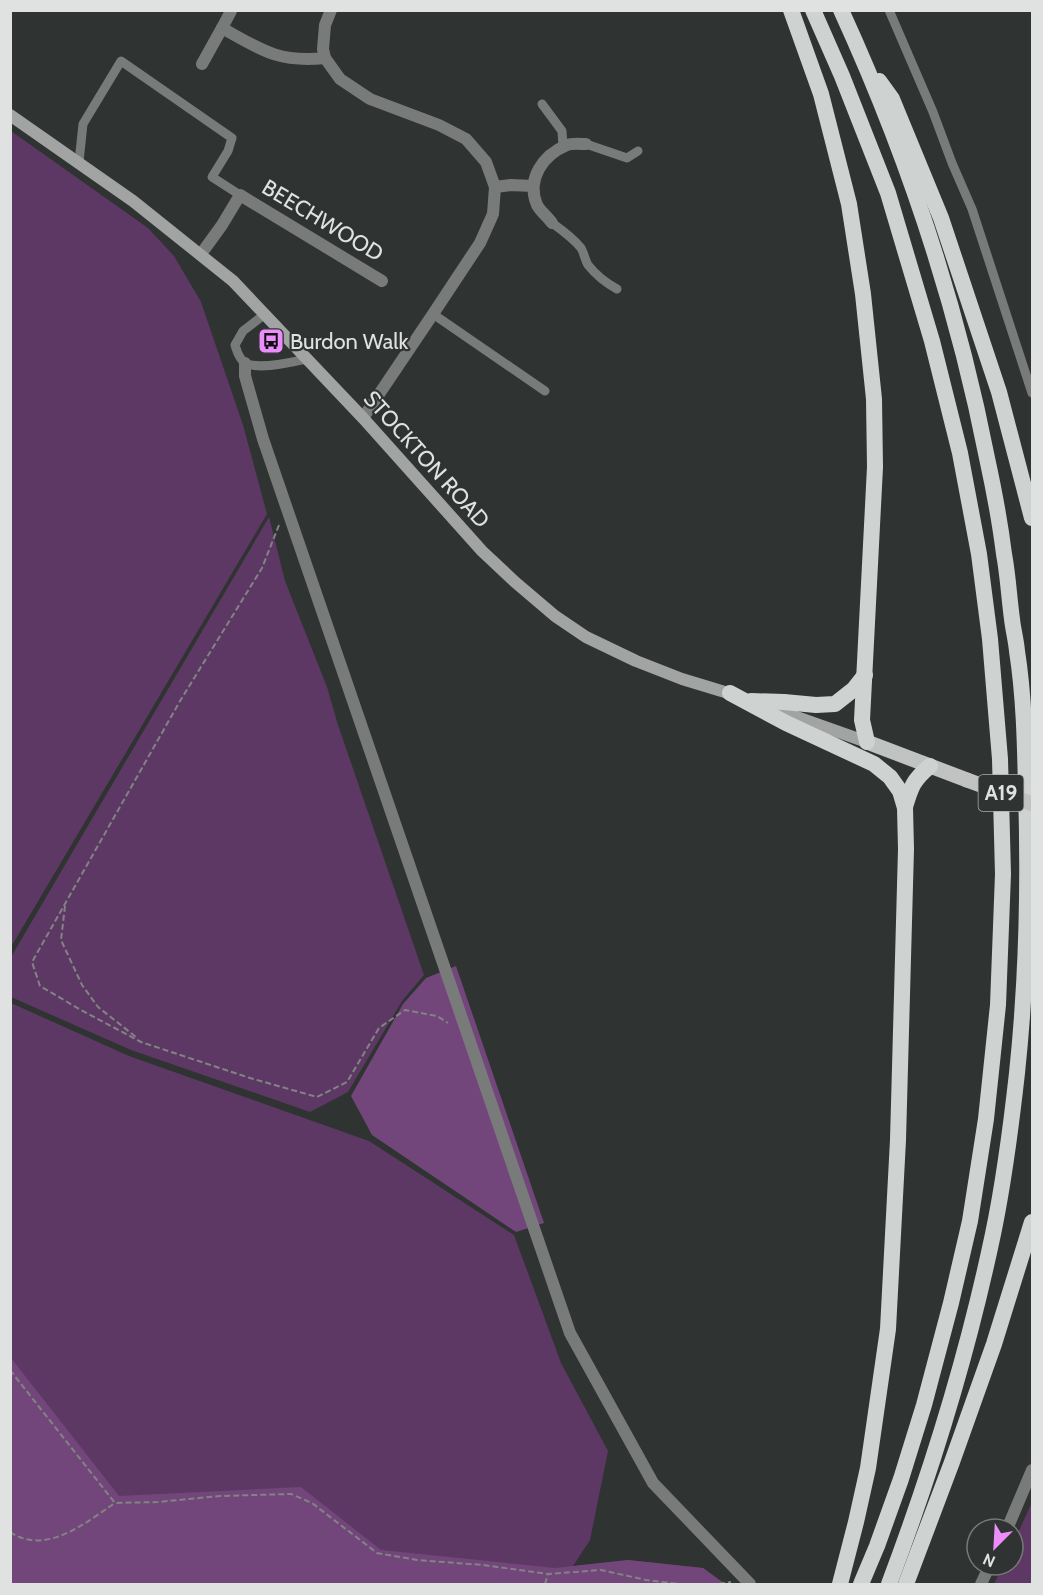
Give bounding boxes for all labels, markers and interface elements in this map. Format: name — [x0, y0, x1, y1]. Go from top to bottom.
street label: BEECHWOOD — [257, 174, 388, 267]
bus stop icon: Burdon Walk — [256, 326, 286, 356]
place label: Burdon Walk — [290, 328, 408, 355]
street label: STOCKTON ROAD — [358, 385, 495, 533]
road number: A19 — [978, 775, 1024, 811]
north arrow — [965, 1517, 1025, 1577]
text: N — [980, 1549, 998, 1571]

